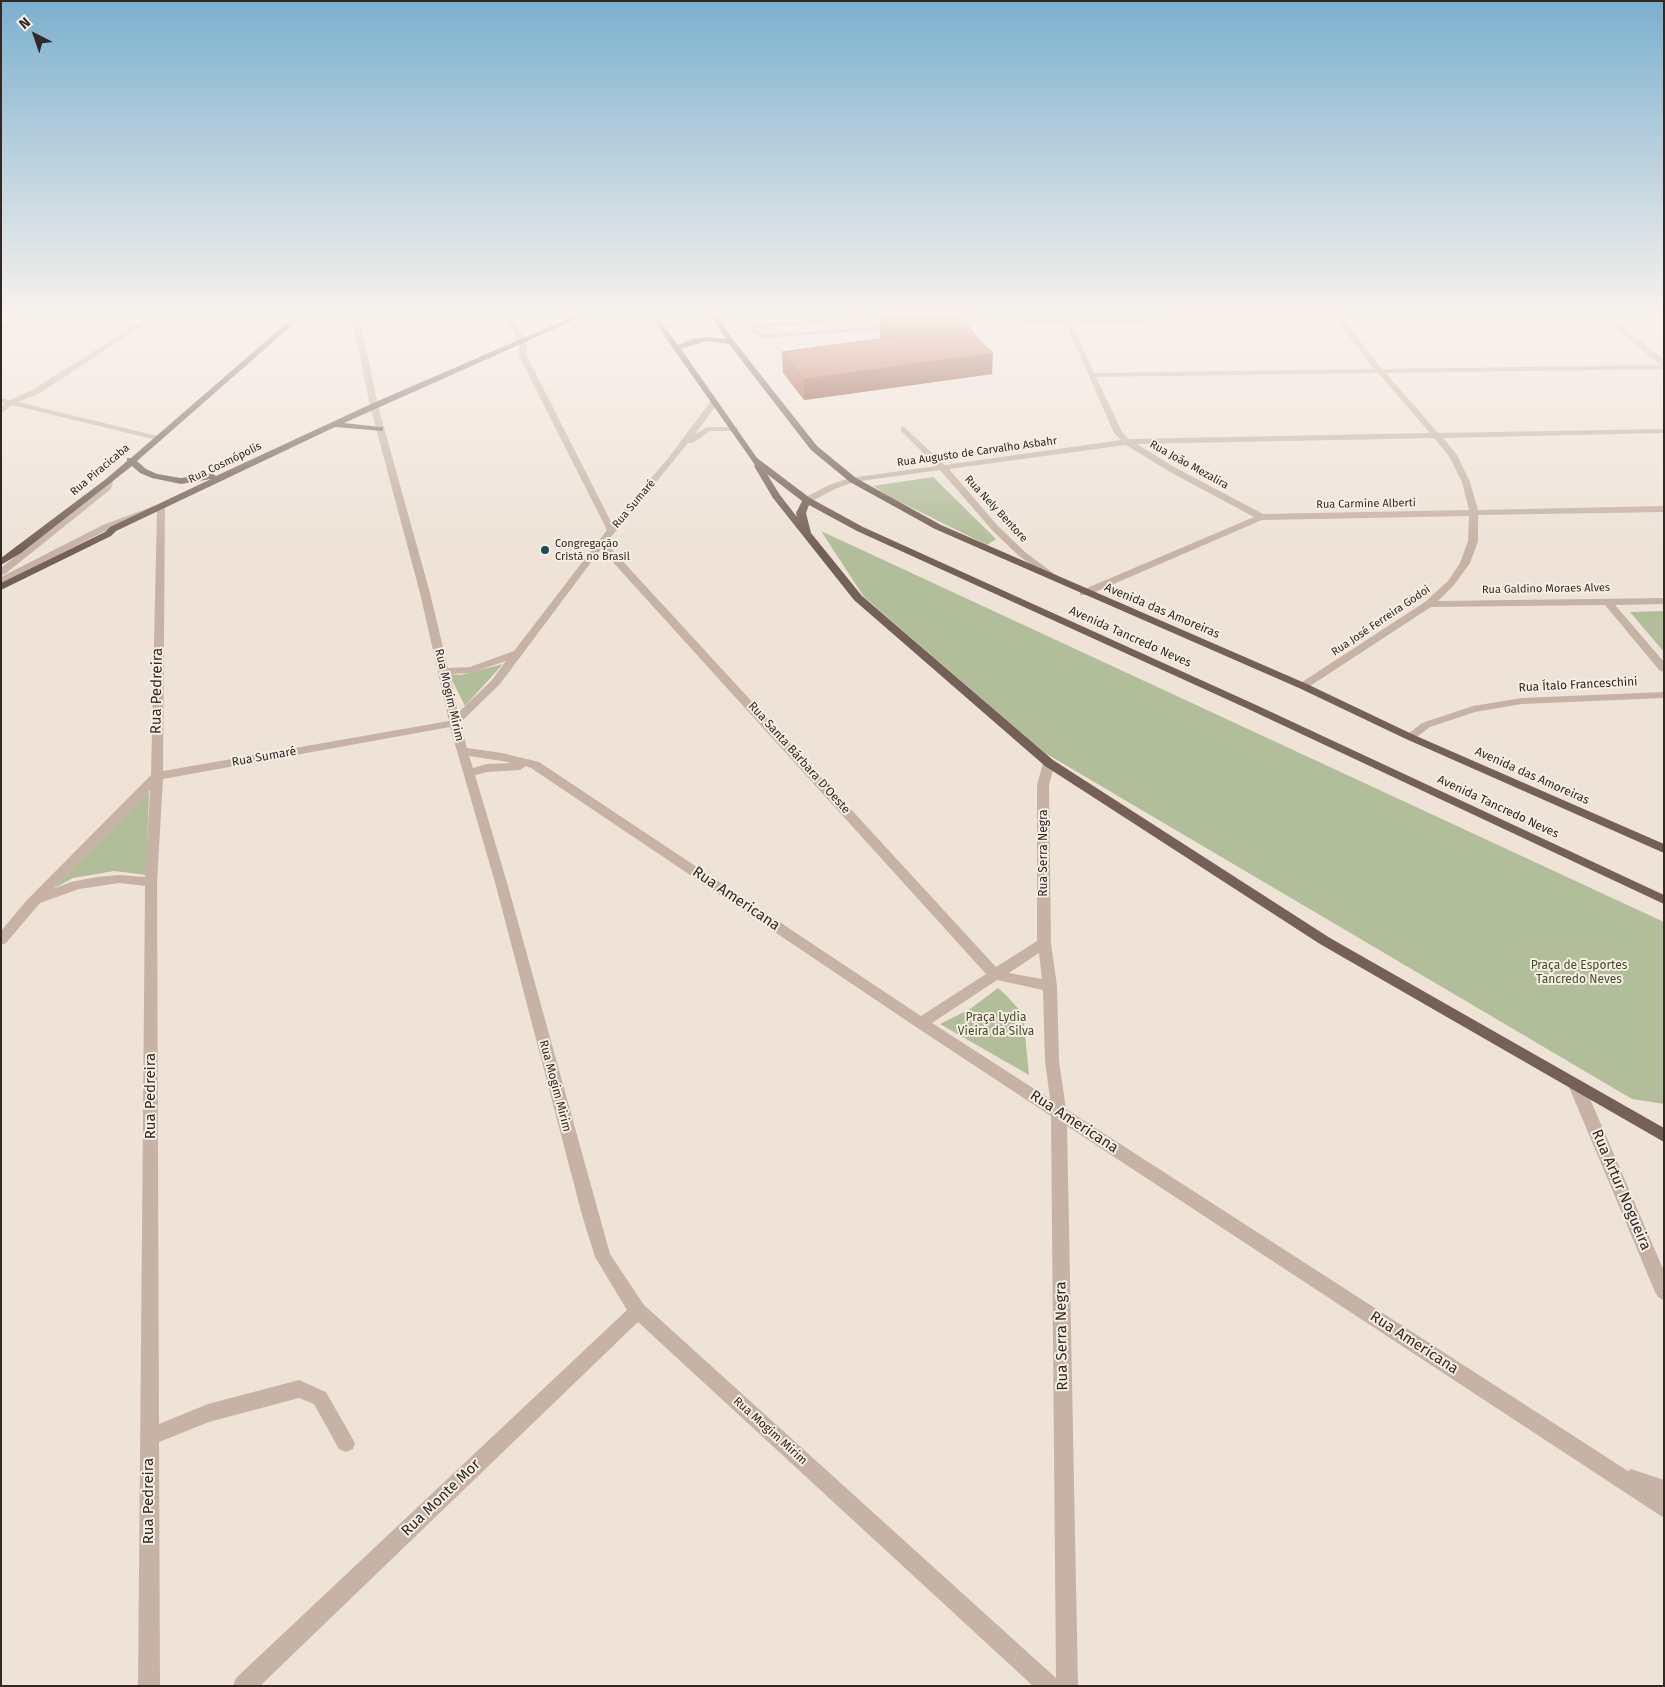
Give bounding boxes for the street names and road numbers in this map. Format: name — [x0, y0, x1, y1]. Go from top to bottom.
street label: Rua Augusto de Carvalho Asbahr — [896, 434, 1058, 470]
street label: Rua João Mezalira — [1147, 438, 1231, 492]
street label: Rua Cosmópolis — [186, 440, 264, 486]
street label: Rua Piracicaba — [68, 441, 132, 499]
street label: Rua Nely Bentore — [962, 473, 1030, 545]
street label: Rua Sumaré — [610, 477, 658, 531]
street label: Rua Carmine Alberti — [1316, 497, 1416, 511]
street label: Avenida das Amoreiras — [1102, 580, 1222, 642]
street label: Rua Galdino Moraes Alves — [1482, 581, 1610, 597]
street label: Rua José Ferreira Godoi — [1329, 583, 1433, 659]
street label: Avenida Tancredo Neves — [1067, 604, 1193, 670]
street label: Rua Mogim Mirim — [431, 647, 467, 743]
street label: Rua Pedreira — [147, 648, 167, 734]
street label: Rua Ítalo Franceschini — [1518, 675, 1638, 695]
street label: Rua Santa Bárbara D'Oeste — [745, 699, 853, 817]
street label: Rua Sumaré — [231, 744, 297, 770]
street label: Avenida das Amoreiras — [1473, 744, 1591, 808]
street label: Avenida Tancredo Neves — [1435, 773, 1561, 841]
street label: Rua Serra Negra — [1037, 809, 1051, 897]
street label: Rua Americana — [689, 863, 783, 935]
street label: Rua Mogim Mirim — [536, 1039, 574, 1133]
street label: Rua Pedreira — [142, 1053, 160, 1139]
street label: Rua Americana — [1026, 1087, 1122, 1157]
street label: Rua Artur Nogueira — [1587, 1127, 1655, 1253]
street label: Rua Serra Negra — [1052, 1281, 1072, 1391]
street label: Rua Americana — [1366, 1308, 1462, 1378]
street label: Rua Mogim Mirim — [730, 1394, 810, 1468]
street label: Rua Monte Mor — [398, 1456, 484, 1540]
street label: Rua Pedreira — [140, 1458, 158, 1544]

